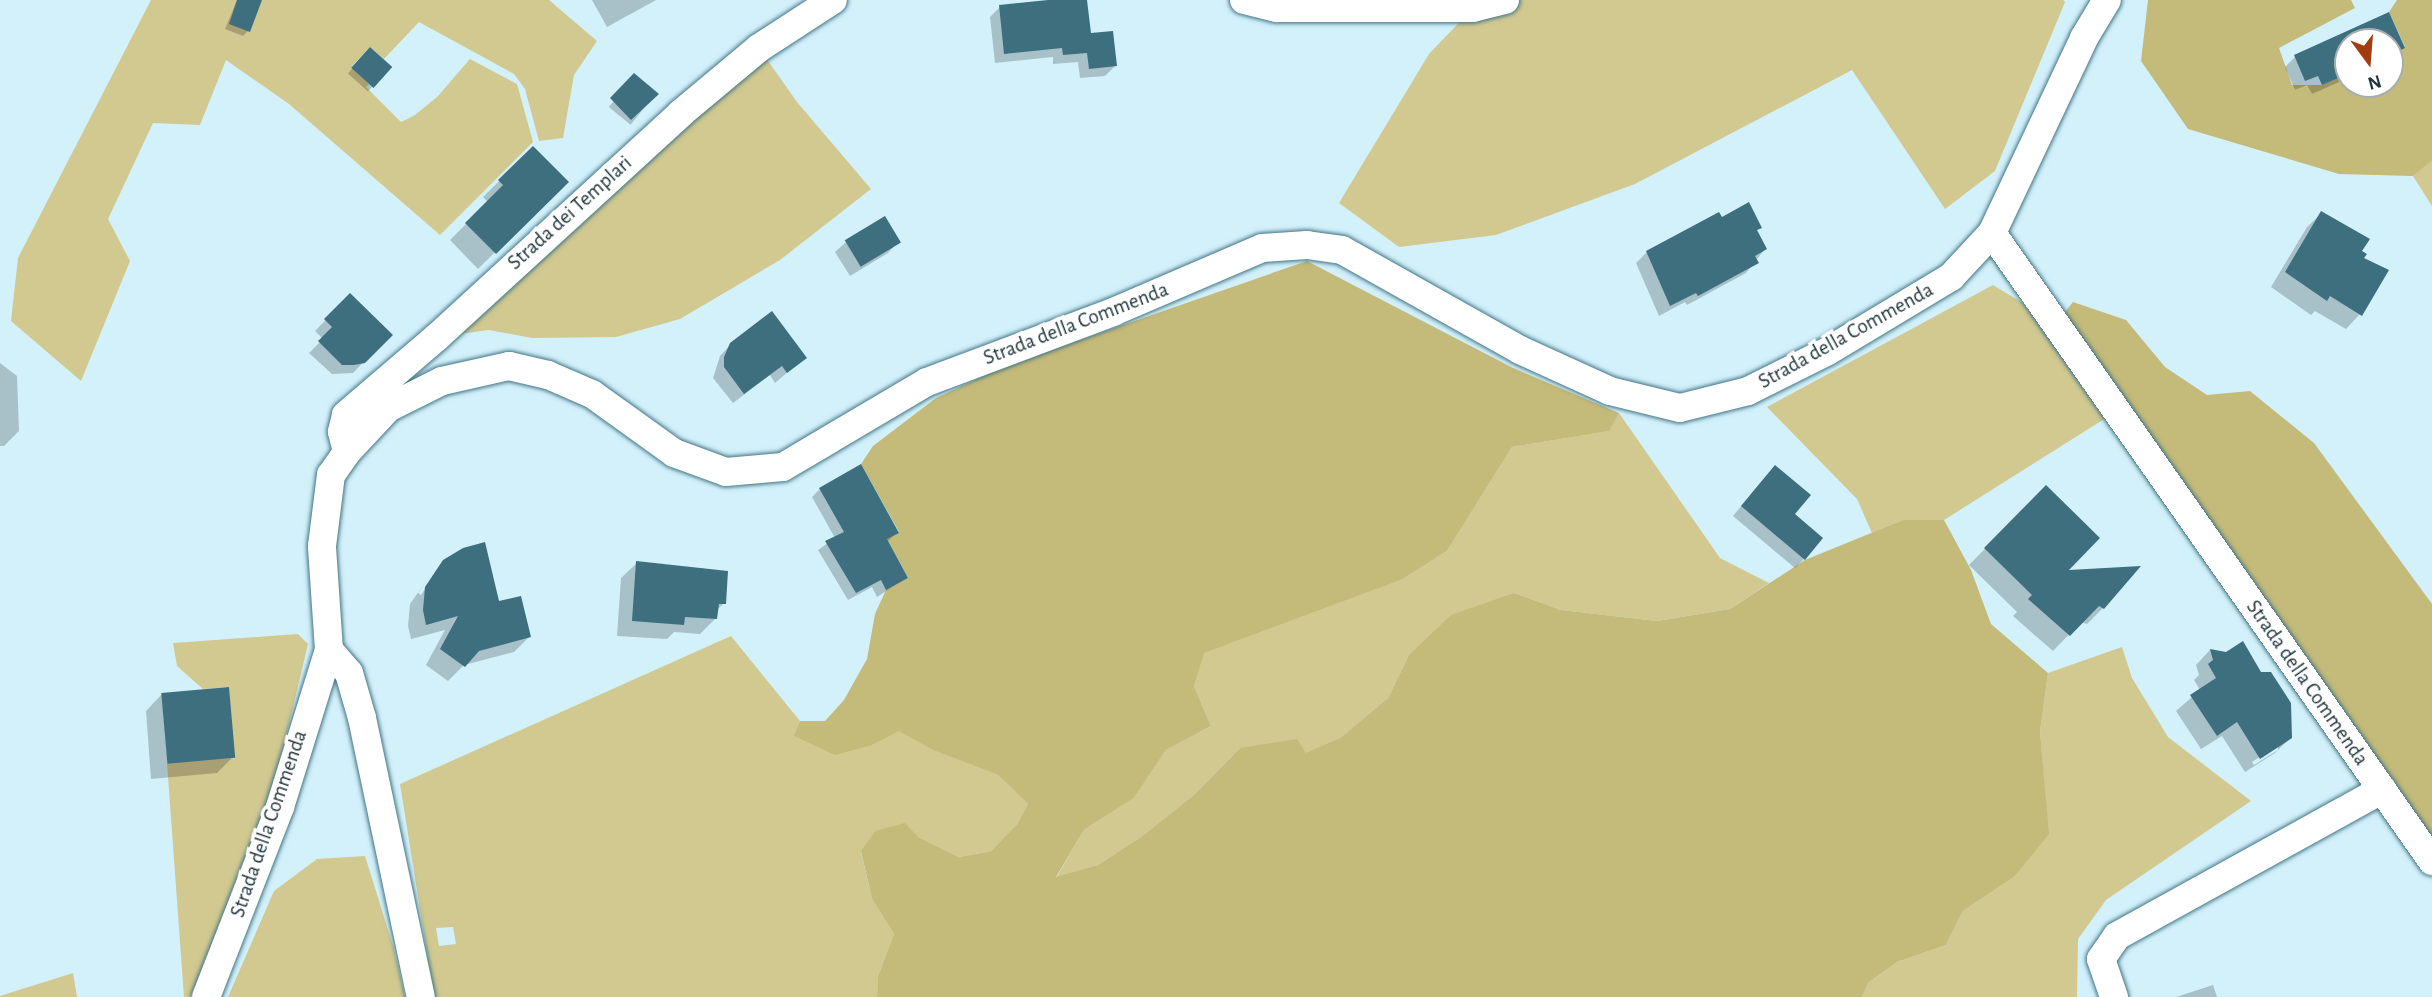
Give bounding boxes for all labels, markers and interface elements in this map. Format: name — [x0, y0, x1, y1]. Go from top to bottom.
north arrow — [2334, 28, 2404, 98]
text: N — [2365, 71, 2383, 93]
street label: Strada dei Templari — [503, 151, 637, 275]
street label: Strada della Commenda — [980, 277, 1172, 371]
street label: Strada della Commenda — [1754, 277, 1938, 395]
street label: Strada della Commenda — [2240, 595, 2374, 771]
street label: Strada della Commenda — [225, 727, 313, 921]

